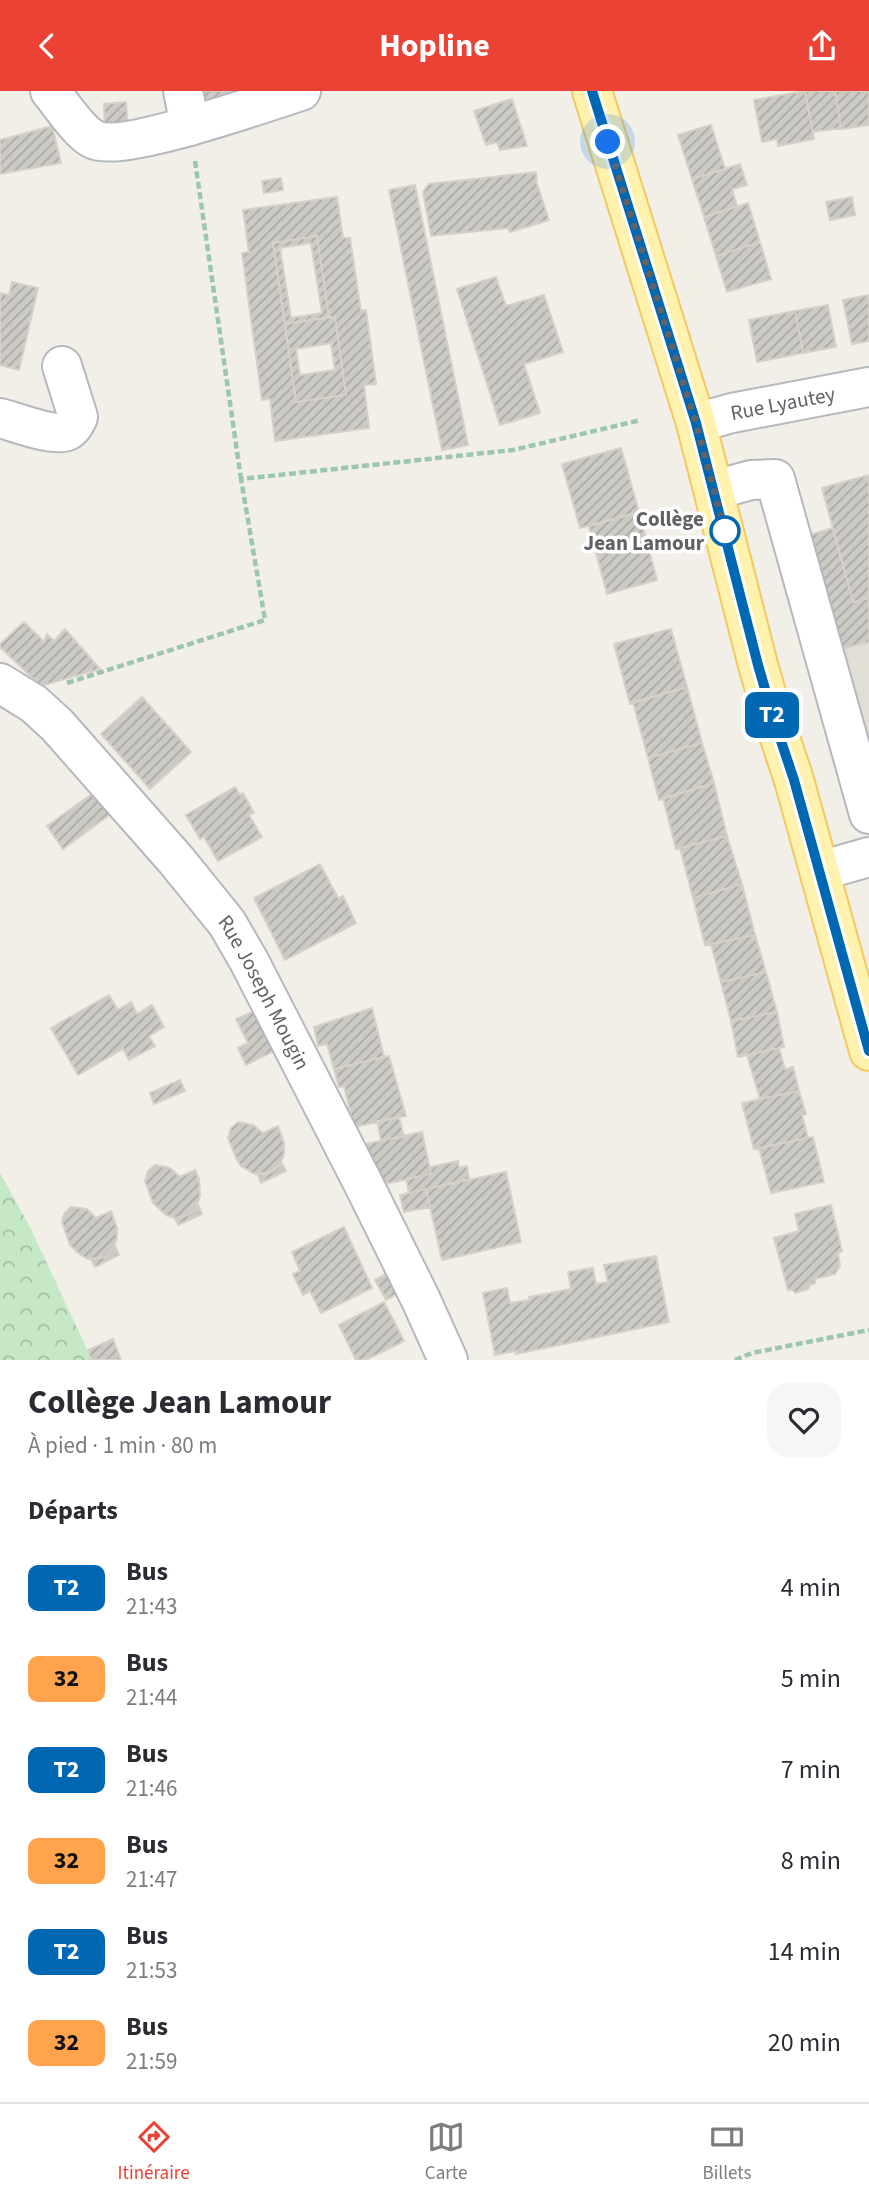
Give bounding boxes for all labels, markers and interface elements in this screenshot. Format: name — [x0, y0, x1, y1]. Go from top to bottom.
text: Hopline — [379, 23, 490, 69]
icon: back — [28, 27, 66, 65]
icon: share — [803, 27, 841, 65]
your location — [590, 124, 625, 159]
street label: Rue Lyautey — [728, 379, 838, 428]
place label: Collège Jean Lamour — [584, 504, 705, 558]
marker: Collège Jean Lamour — [710, 516, 740, 546]
line badge: T2 — [740, 692, 804, 738]
text: T2 — [759, 697, 785, 732]
street label: Rue Joseph Mougin — [211, 908, 317, 1075]
text: Collège Jean Lamour — [28, 1379, 331, 1426]
button: heart — [767, 1383, 841, 1457]
text: À pied · 1 min · 80 m — [28, 1429, 217, 1462]
text: Départs — [28, 1492, 118, 1529]
text: Bus — [126, 1553, 168, 1590]
text: 4 min — [781, 1569, 841, 1606]
text: T2 — [53, 1570, 80, 1605]
text: 21:43 — [126, 1590, 177, 1623]
text: Bus — [126, 1644, 168, 1681]
text: 5 min — [781, 1660, 841, 1697]
text: 32 — [54, 1661, 79, 1696]
text: 21:44 — [126, 1681, 177, 1714]
text: Bus — [126, 1735, 168, 1772]
text: 7 min — [781, 1751, 841, 1788]
text: T2 — [53, 1752, 80, 1787]
text: 21:46 — [126, 1772, 177, 1805]
text: Bus — [126, 1826, 168, 1863]
text: 8 min — [781, 1842, 841, 1879]
text: 32 — [54, 1843, 79, 1878]
text: 21:47 — [126, 1863, 177, 1896]
text: Bus — [126, 1917, 168, 1954]
text: 14 min — [768, 1933, 841, 1970]
text: T2 — [53, 1934, 80, 1969]
text: 21:53 — [126, 1954, 177, 1987]
text: Bus — [126, 2008, 168, 2045]
text: 20 min — [768, 2024, 841, 2061]
text: 32 — [54, 2025, 79, 2060]
text: 21:59 — [126, 2045, 177, 2078]
tab: Itinéraire — [118, 2118, 190, 2187]
tab: Carte — [425, 2118, 467, 2187]
tab: Billets — [702, 2118, 751, 2187]

